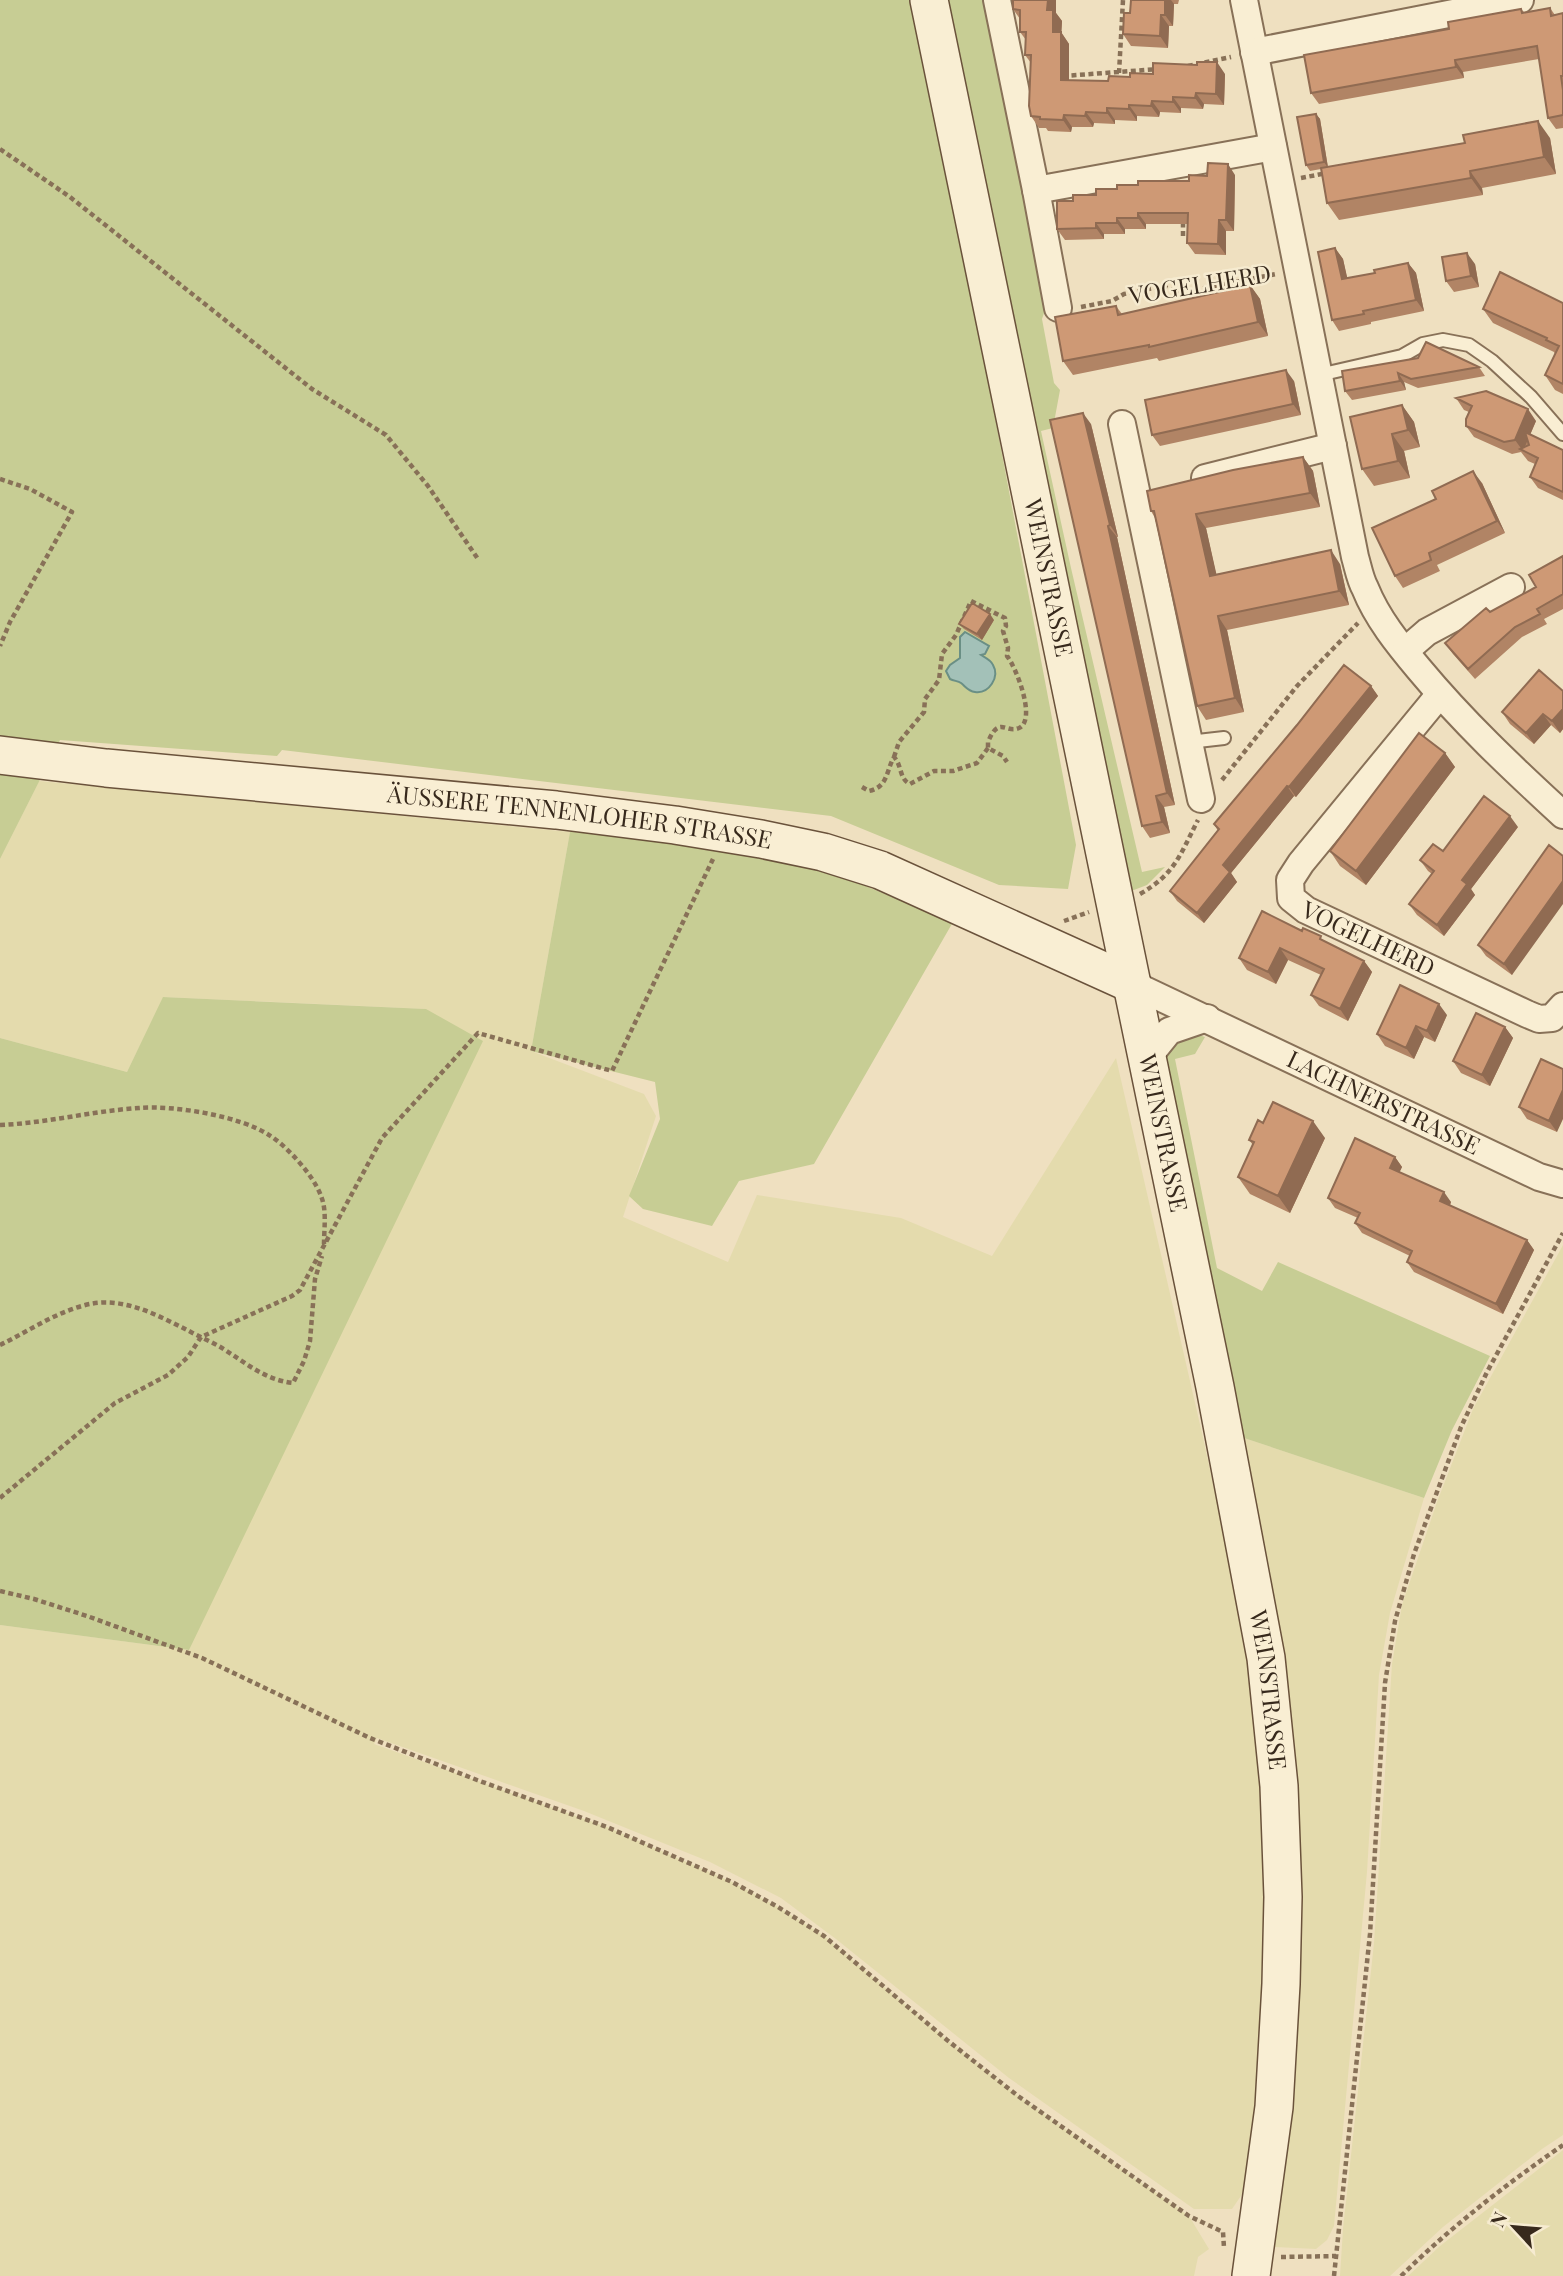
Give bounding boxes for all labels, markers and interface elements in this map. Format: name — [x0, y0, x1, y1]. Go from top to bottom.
street label: VOGELHERD — [1125, 256, 1273, 310]
street label: WEINSTRASSE — [1018, 495, 1082, 659]
street label: ÄUSSERE TENNENLOHER STRASSE — [385, 776, 775, 855]
street label: VOGELHERD — [1296, 892, 1441, 983]
street label: LACHNERSTRASSE — [1282, 1042, 1486, 1161]
street label: WEINSTRASSE — [1133, 1050, 1197, 1215]
street label: WEINSTRASSE — [1243, 1606, 1295, 1771]
north arrow — [1479, 2192, 1549, 2262]
text: N — [1483, 2207, 1513, 2231]

